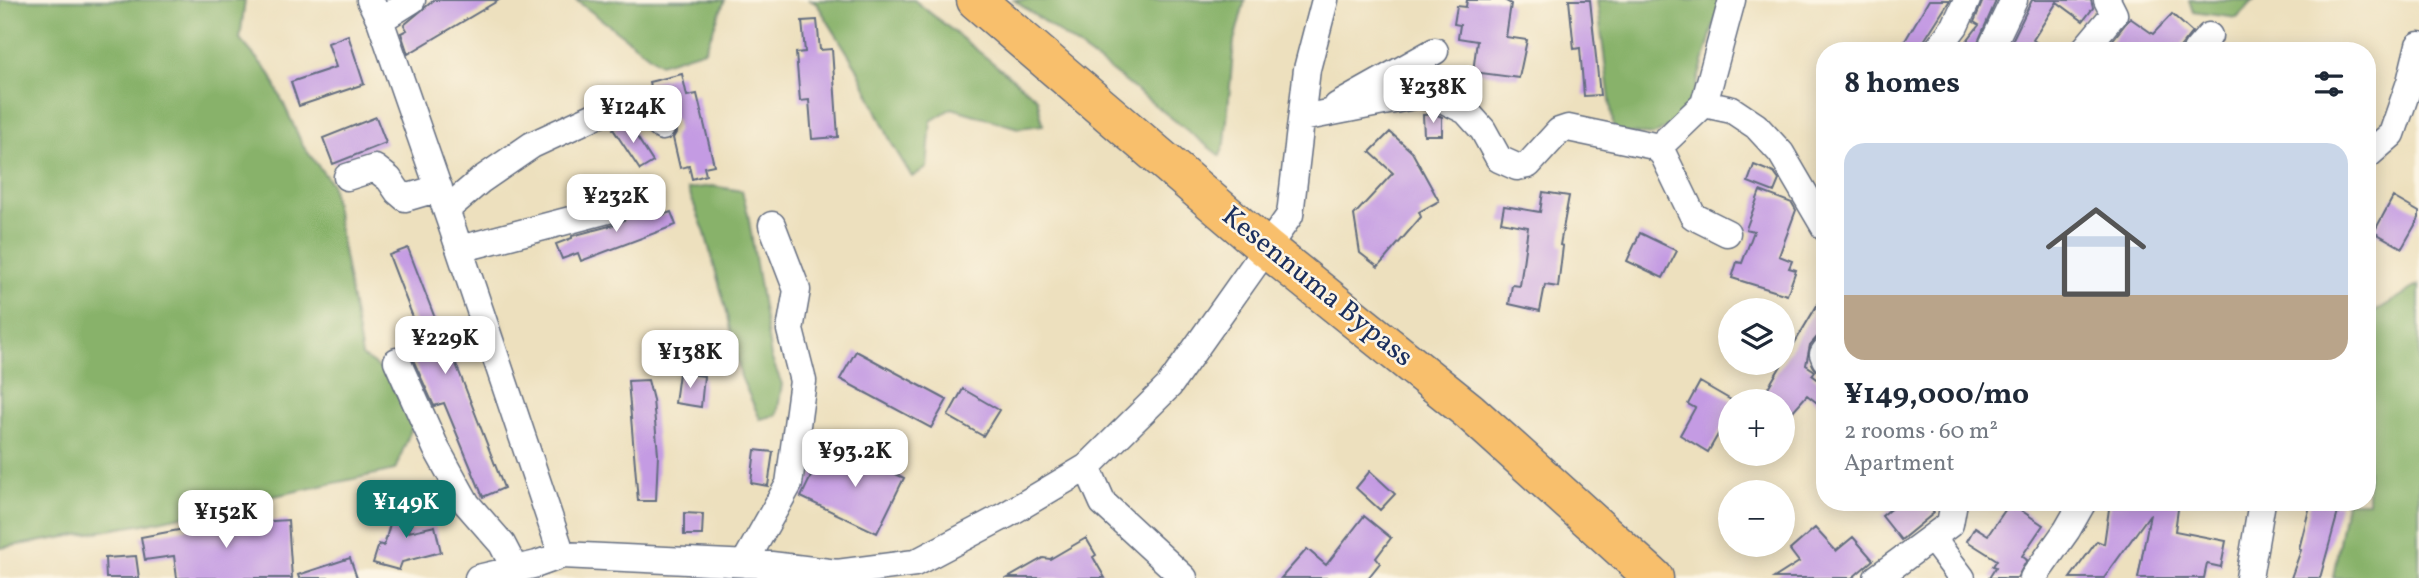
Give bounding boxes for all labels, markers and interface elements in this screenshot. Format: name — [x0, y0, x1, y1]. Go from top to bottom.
text: 8 homes — [1844, 63, 1960, 105]
icon: filters — [2310, 65, 2348, 103]
pin: ¥238K — [1384, 66, 1482, 125]
text: ¥238K — [1399, 72, 1467, 104]
pin: ¥124K — [584, 86, 682, 145]
text: ¥124K — [600, 92, 666, 124]
pin: ¥232K — [567, 174, 665, 234]
text: ¥232K — [583, 181, 649, 213]
icon: home — [2033, 189, 2159, 315]
street label: Kesennuma Bypass — [1213, 197, 1421, 377]
map controls — [1718, 298, 1795, 557]
button: layers — [1718, 298, 1795, 375]
pin: ¥229K — [396, 316, 494, 376]
text: ¥229K — [411, 323, 479, 355]
pin: ¥138K — [641, 330, 739, 390]
text: ¥138K — [658, 337, 722, 369]
text: ¥149,000/mo — [1844, 374, 2029, 416]
button: + — [1718, 389, 1795, 466]
text: 2 rooms · 60 m² — [1844, 416, 1998, 448]
pin: ¥93.2K — [798, 430, 912, 489]
text: ¥93.2K — [818, 436, 892, 468]
text: Apartment — [1844, 448, 1955, 480]
pin: ¥149K — [357, 480, 455, 540]
button: − — [1718, 480, 1795, 557]
text: ¥149K — [373, 487, 439, 519]
pin: ¥152K — [177, 490, 275, 550]
text: ¥152K — [194, 497, 258, 529]

